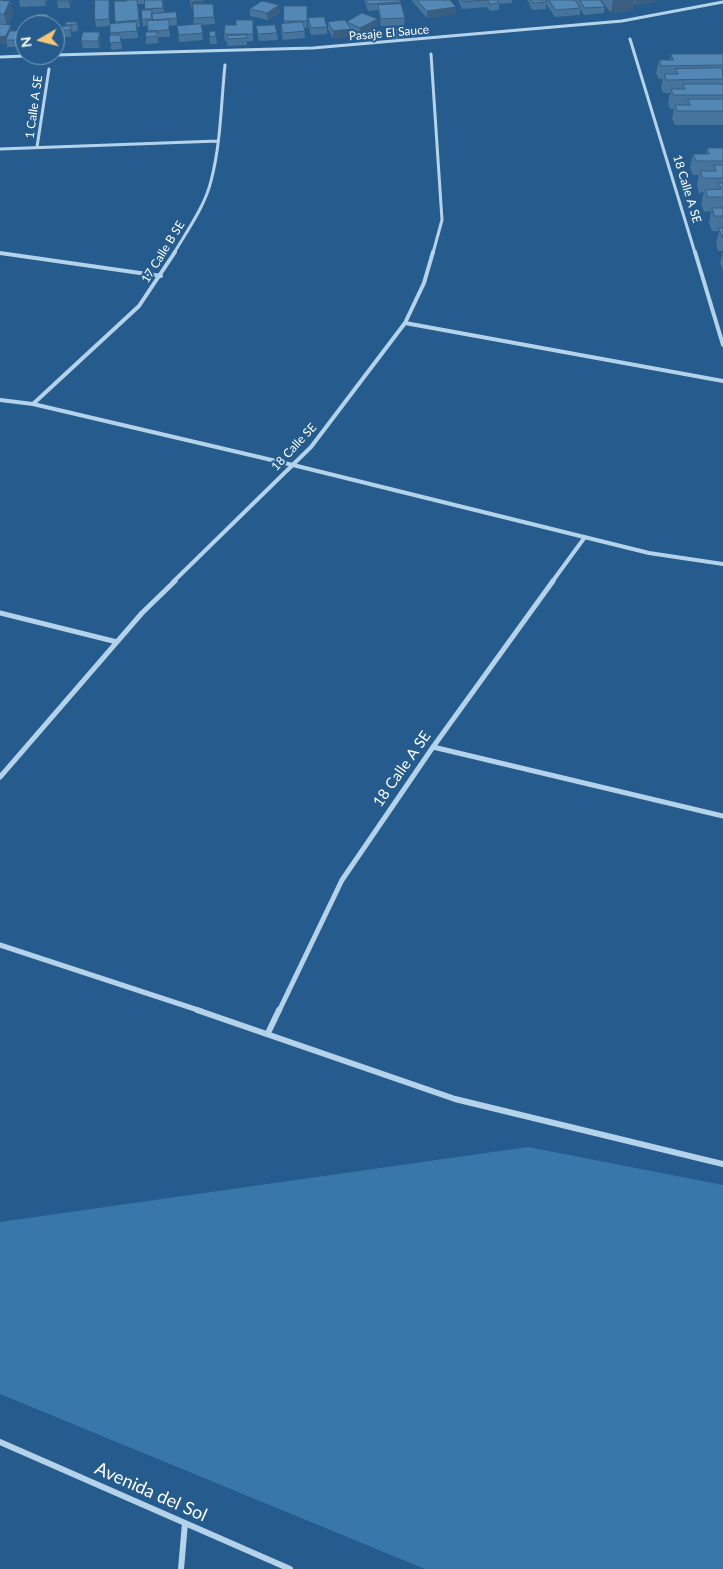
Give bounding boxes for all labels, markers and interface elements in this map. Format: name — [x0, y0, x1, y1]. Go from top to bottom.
north arrow — [15, 15, 65, 65]
street label: Pasaje El Sauce — [348, 22, 430, 44]
text: N — [16, 35, 35, 49]
street label: 1 Calle A SE — [22, 74, 46, 140]
street label: 18 Calle A SE — [670, 153, 704, 225]
street label: 17 Calle B SE — [138, 218, 188, 286]
street label: 18 Calle SE — [268, 420, 320, 474]
street label: 18 Calle A SE — [369, 728, 435, 810]
street label: Avenida del Sol — [92, 1458, 210, 1526]

